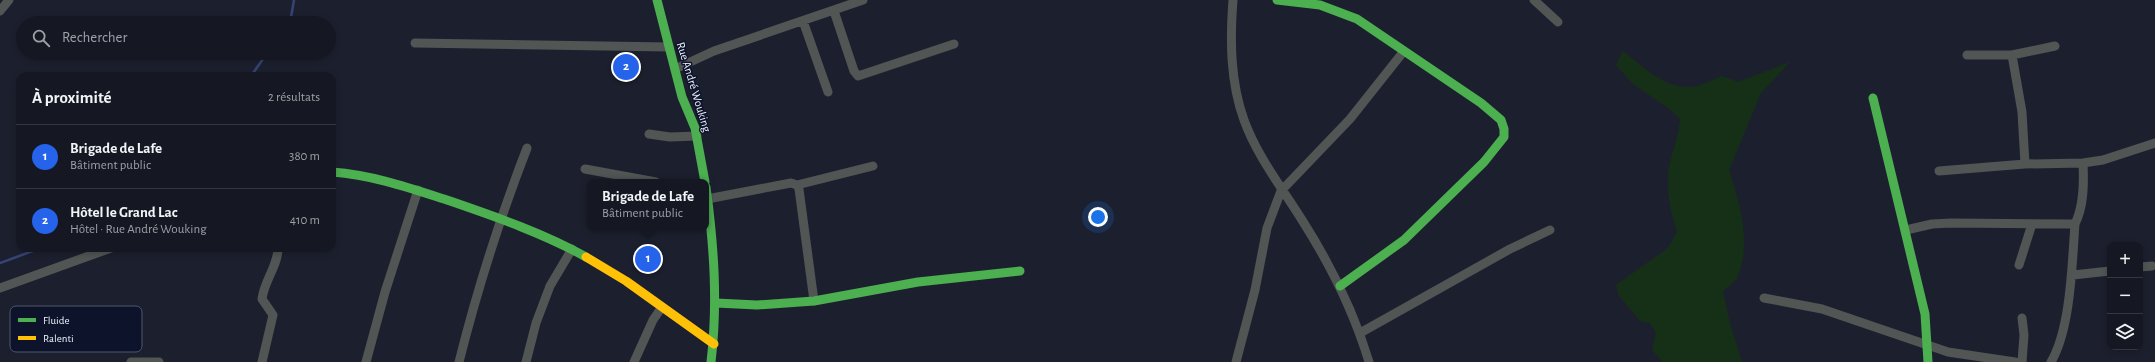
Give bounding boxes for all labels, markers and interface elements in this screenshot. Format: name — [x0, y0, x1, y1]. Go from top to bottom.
search box — [16, 16, 336, 60]
icon: search — [30, 27, 52, 49]
text: Rechercher — [62, 30, 127, 45]
street label: Rue André Wouking — [675, 41, 713, 133]
pin: 2 — [613, 52, 639, 82]
text: À proximité — [32, 89, 112, 106]
text: 2 résultats — [268, 91, 320, 104]
text: Brigade de Lafe — [70, 141, 162, 156]
text: 1 — [43, 150, 47, 163]
text: 380 m — [289, 150, 320, 163]
text: Bâtiment public — [70, 159, 151, 172]
popup — [587, 179, 709, 231]
text: Brigade de Lafe — [602, 189, 694, 204]
text: Hôtel le Grand Lac — [70, 205, 177, 220]
text: Bâtiment public — [602, 207, 683, 220]
your location — [1088, 207, 1108, 227]
text: 2 — [42, 214, 48, 227]
text: 410 m — [290, 214, 320, 227]
text: Hôtel · Rue André Wouking — [70, 223, 206, 236]
map controls — [2107, 242, 2143, 350]
button: + — [2107, 242, 2143, 278]
pin: 1 — [635, 244, 661, 274]
button: − — [2107, 278, 2143, 314]
legend — [10, 306, 142, 352]
button: layers — [2107, 314, 2143, 350]
text: Fluide — [43, 315, 70, 326]
text: Ralenti — [43, 333, 74, 344]

